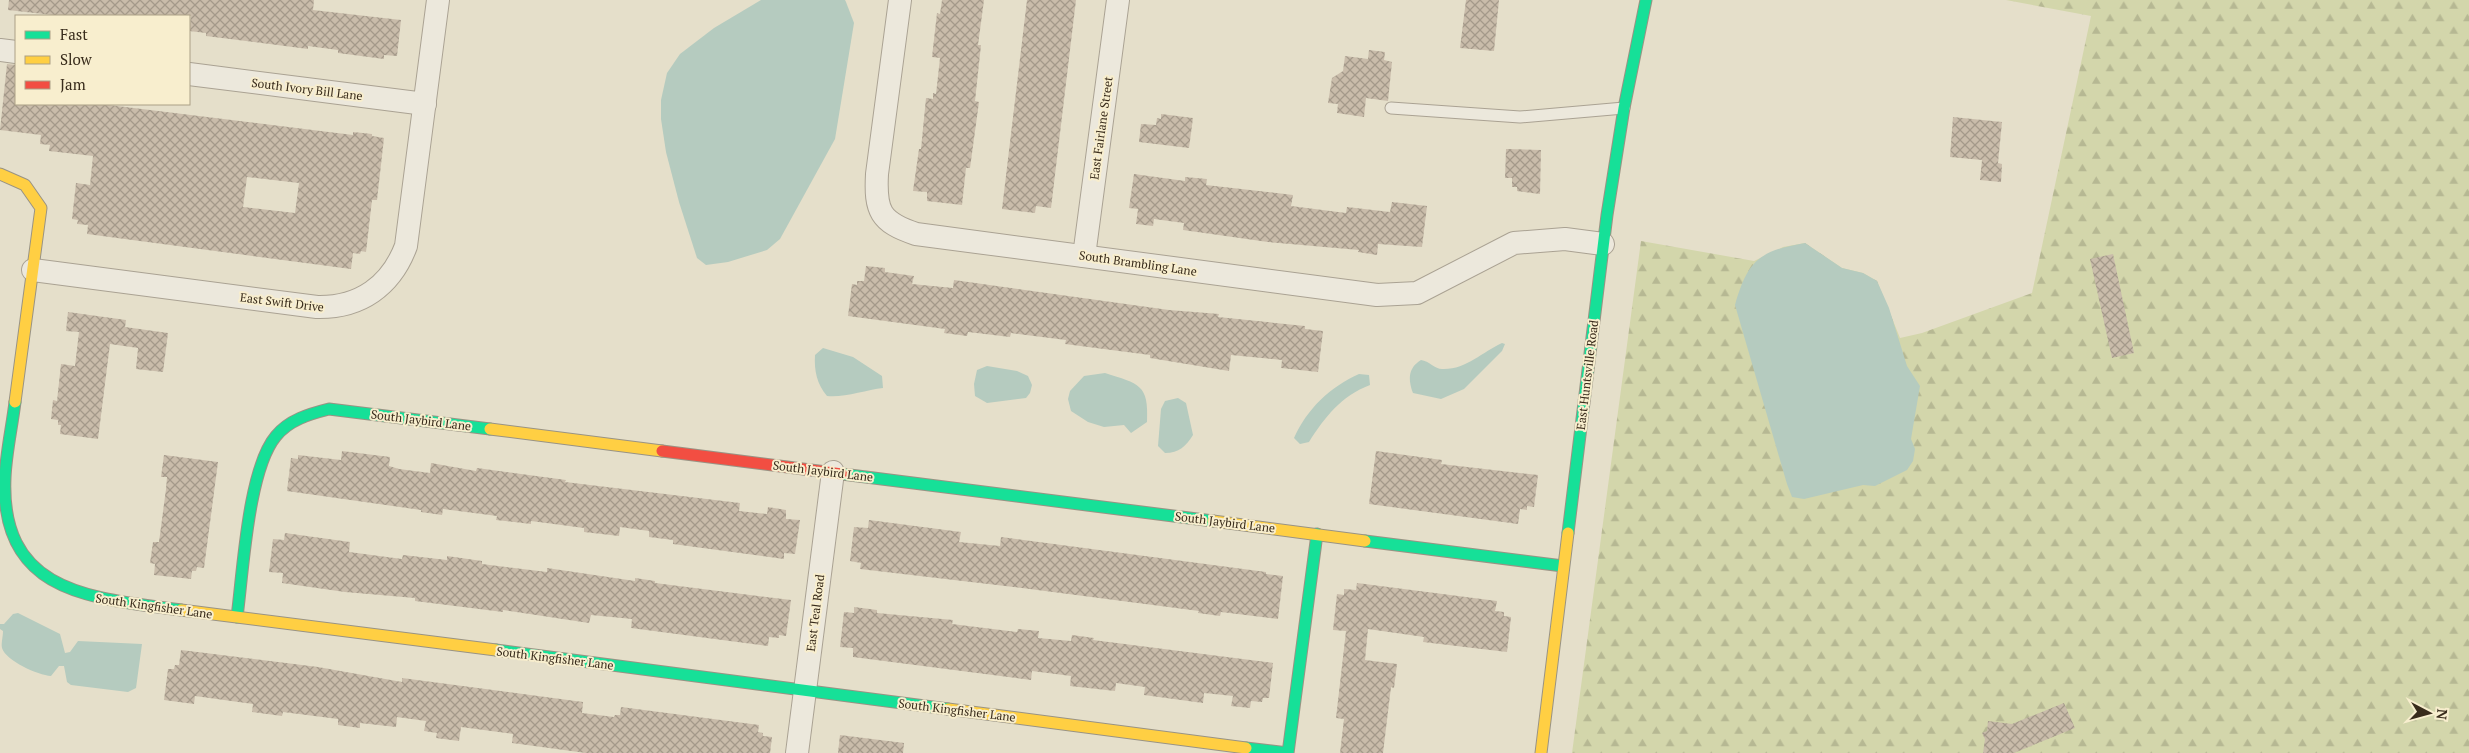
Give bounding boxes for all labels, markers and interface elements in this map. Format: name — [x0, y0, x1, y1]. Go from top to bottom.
legend — [15, 15, 190, 105]
text: Fast — [60, 24, 88, 44]
text: Slow — [60, 49, 93, 69]
text: Jam — [60, 74, 86, 94]
street label: South Ivory Bill Lane — [251, 75, 363, 103]
street label: East Fairlane Street — [1086, 75, 1116, 181]
street label: South Brambling Lane — [1078, 247, 1198, 279]
street label: East Swift Drive — [239, 289, 325, 315]
street label: East Huntsville Road — [1573, 319, 1601, 431]
street label: South Jaybird Lane — [370, 406, 472, 434]
street label: South Jaybird Lane — [772, 457, 874, 485]
street label: South Jaybird Lane — [1174, 508, 1276, 536]
street label: East Teal Road — [803, 573, 827, 652]
street label: South Kingfisher Lane — [95, 590, 213, 622]
street label: South Kingfisher Lane — [496, 643, 614, 673]
north arrow — [2404, 688, 2454, 738]
street label: South Kingfisher Lane — [898, 695, 1016, 725]
text: N — [2432, 708, 2452, 721]

